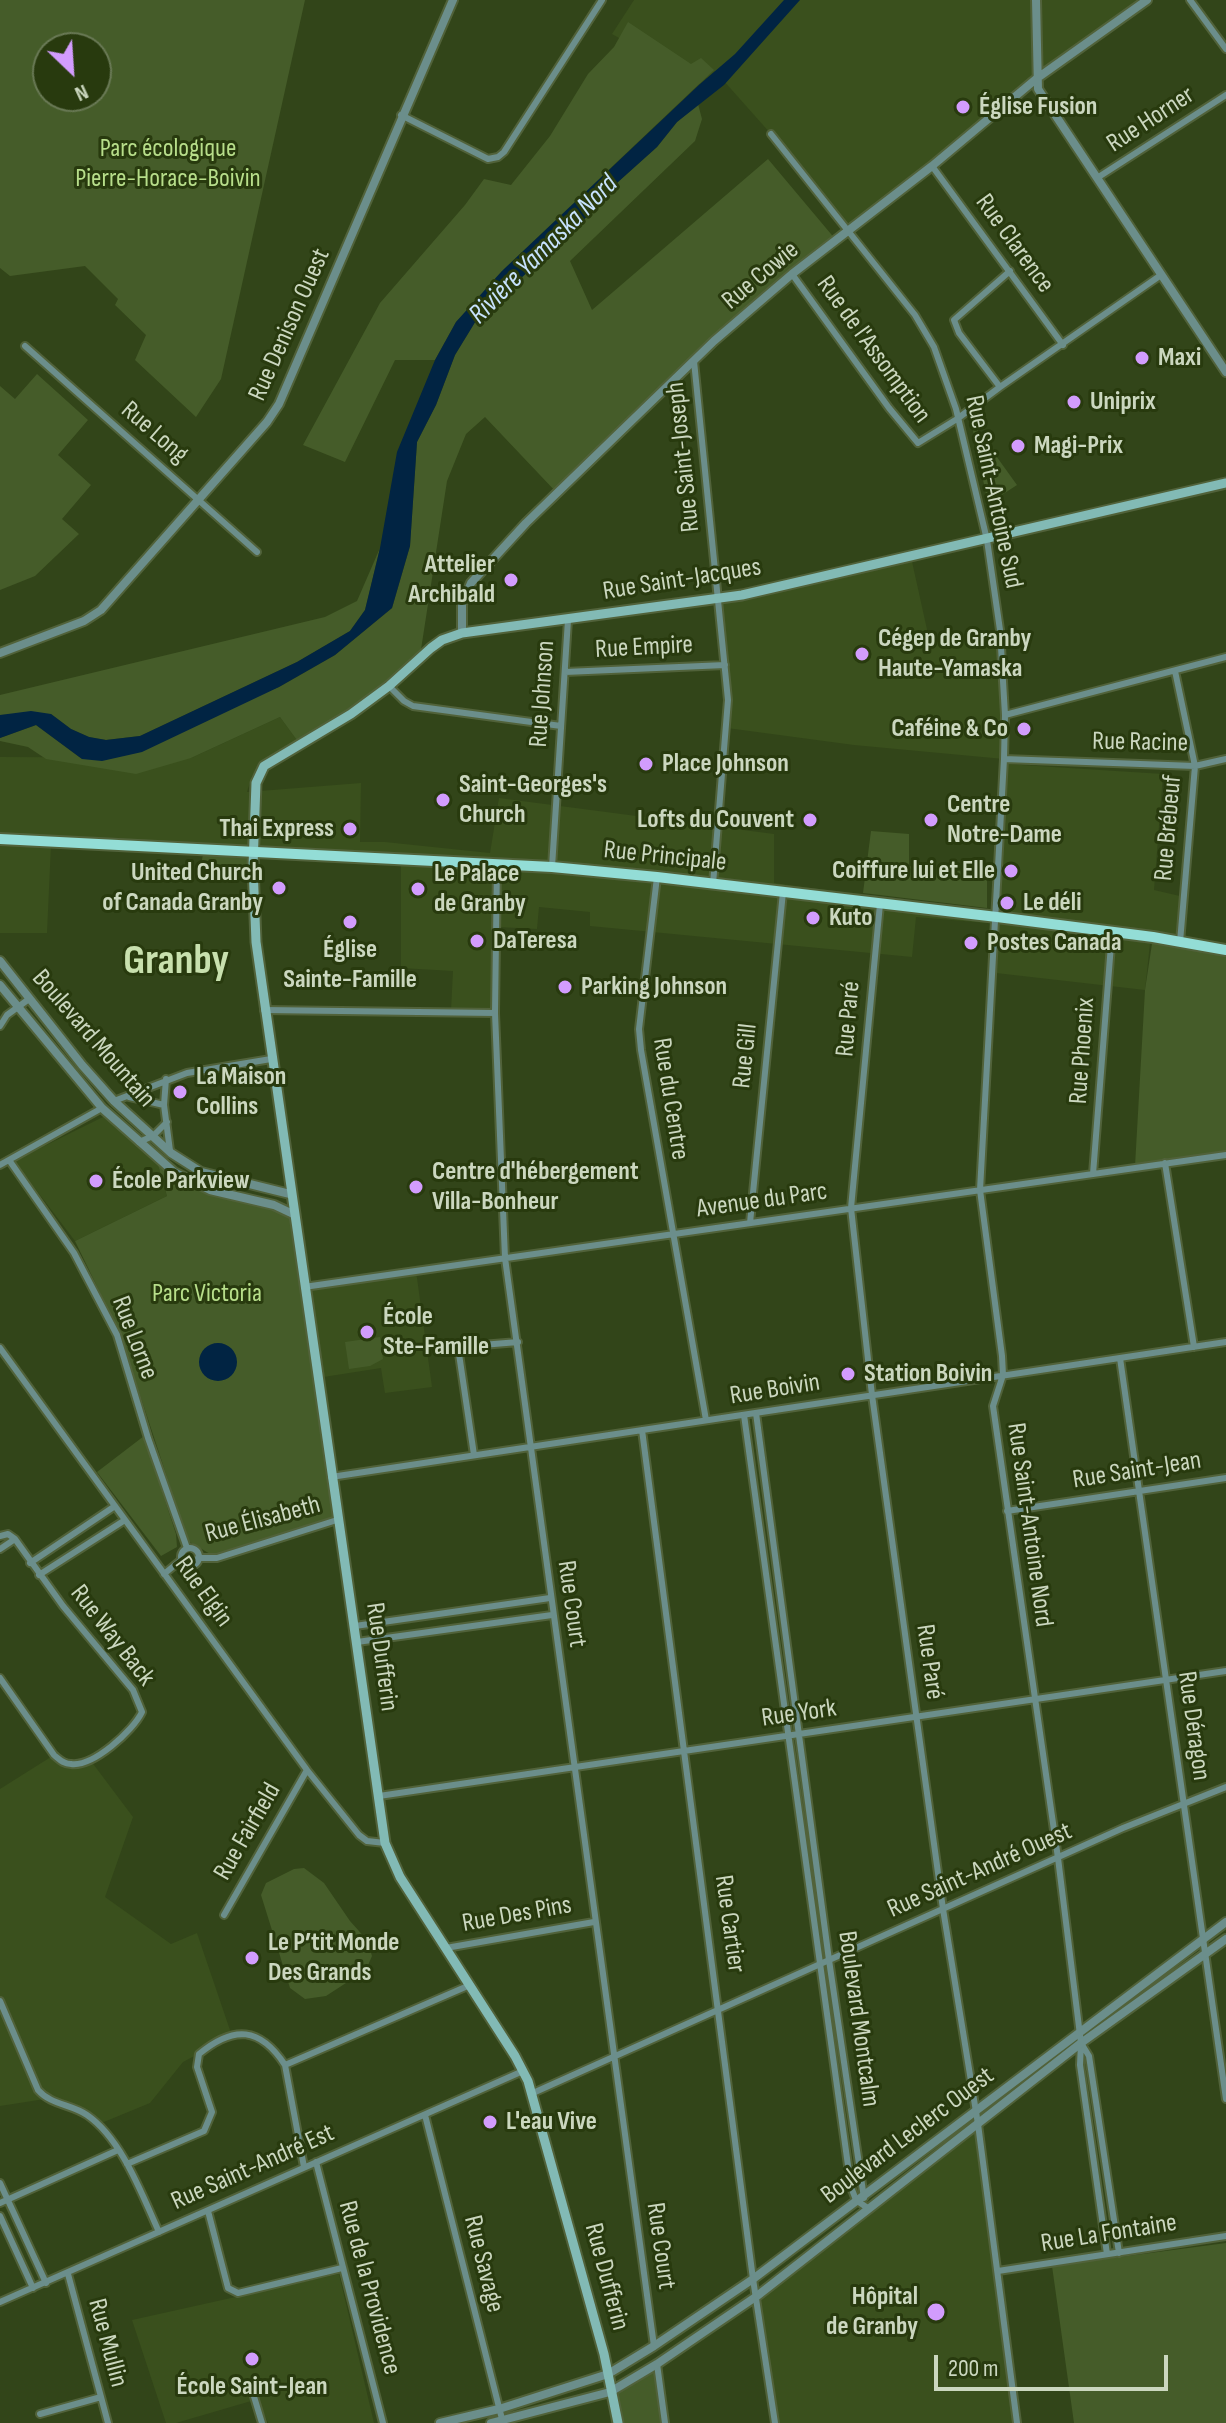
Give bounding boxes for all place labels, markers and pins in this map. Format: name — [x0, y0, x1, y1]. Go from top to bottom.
place label: Église Fusion — [979, 91, 1097, 123]
marker: Église Fusion — [954, 98, 972, 116]
place label: Maxi — [1158, 342, 1201, 374]
marker: Maxi — [1133, 349, 1151, 367]
place label: Uniprix — [1090, 386, 1156, 418]
marker: Uniprix — [1065, 393, 1083, 411]
place label: Magi-Prix — [1034, 430, 1123, 462]
marker: Magi-Prix — [1009, 437, 1027, 455]
place label: Attelier Archibald — [408, 549, 495, 610]
marker: Attelier Archibald — [502, 571, 520, 589]
place label: Cégep de Granby Haute-Yamaska — [878, 623, 1031, 684]
marker: Cégep de Granby Haute-Yamaska — [853, 645, 871, 663]
place label: Caféine & Co — [891, 713, 1008, 745]
marker: Caféine & Co — [1015, 720, 1033, 738]
place label: Place Johnson — [662, 748, 789, 780]
marker: Place Johnson — [637, 755, 655, 773]
place label: Saint-Georges's Church — [459, 769, 607, 830]
place label: Centre Notre-Dame — [947, 789, 1062, 850]
marker: Saint-Georges's Church — [434, 791, 452, 809]
place label: Lofts du Couvent — [637, 804, 794, 836]
marker: Lofts du Couvent — [801, 811, 819, 829]
marker: Centre Notre-Dame — [922, 811, 940, 829]
place label: Thai Express — [219, 813, 334, 845]
marker: Thai Express — [341, 820, 359, 838]
place label: Coiffure lui et Elle — [832, 855, 995, 887]
place label: United Church of Canada Granby — [102, 857, 263, 918]
place label: Le Palace de Granby — [434, 858, 526, 920]
marker: Coiffure lui et Elle — [1002, 862, 1020, 880]
marker: United Church of Canada Granby — [270, 879, 288, 897]
marker: Le Palace de Granby — [409, 880, 427, 898]
place label: Le déli — [1023, 887, 1082, 919]
marker: Le déli — [998, 894, 1016, 912]
place label: Kuto — [829, 902, 873, 934]
marker: Kuto — [804, 909, 822, 927]
marker: Église Sainte-Famille — [341, 913, 359, 931]
place label: DaTeresa — [493, 925, 577, 957]
place label: Postes Canada — [987, 927, 1122, 959]
marker: DaTeresa — [468, 932, 486, 950]
place label: Église Sainte-Famille — [283, 934, 417, 996]
marker: Postes Canada — [962, 934, 980, 952]
place label: Parking Johnson — [581, 971, 727, 1003]
marker: Parking Johnson — [556, 978, 574, 996]
place label: La Maison Collins — [196, 1061, 286, 1122]
marker: La Maison Collins — [171, 1083, 189, 1101]
place label: Centre d'hébergement Villa-Bonheur — [432, 1156, 638, 1218]
place label: École Parkview — [112, 1165, 250, 1197]
marker: École Parkview — [87, 1172, 105, 1190]
marker: Centre d'hébergement Villa-Bonheur — [407, 1178, 425, 1196]
place label: École Ste-Famille — [383, 1301, 489, 1362]
marker: École Ste-Famille — [358, 1323, 376, 1341]
place label: Station Boivin — [864, 1358, 992, 1390]
marker: Station Boivin — [839, 1365, 857, 1383]
place label: Le P’tit Monde Des Grands — [268, 1927, 399, 1988]
marker: Le P’tit Monde Des Grands — [243, 1949, 261, 1967]
place label: L'eau Vive — [506, 2106, 597, 2138]
marker: L'eau Vive — [481, 2113, 499, 2131]
place label: Hôpital de Granby — [826, 2281, 918, 2342]
marker: Hôpital de Granby — [925, 2301, 947, 2323]
marker: École Saint-Jean — [243, 2350, 261, 2368]
place label: École Saint-Jean — [176, 2371, 328, 2403]

